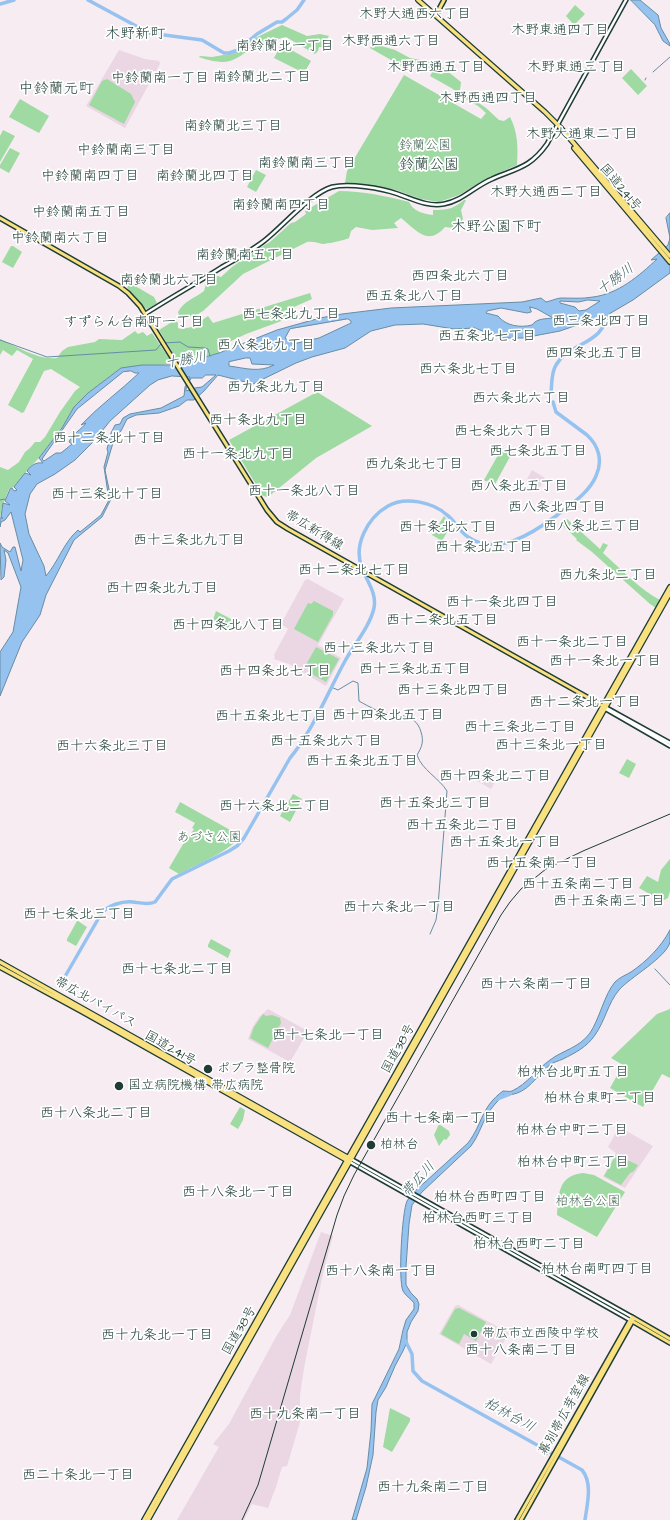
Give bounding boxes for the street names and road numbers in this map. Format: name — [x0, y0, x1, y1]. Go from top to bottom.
street label: 国道241号 — [596, 161, 644, 215]
street label: 帯広新得線 — [282, 508, 346, 554]
street label: 帯広北バイパス — [51, 974, 139, 1032]
street label: 国道38号 — [379, 1022, 419, 1076]
street label: 国道241号 — [141, 1028, 199, 1070]
street label: 国道38号 — [220, 1304, 260, 1358]
street label: 幕別帯広芽室線 — [536, 1371, 594, 1459]

